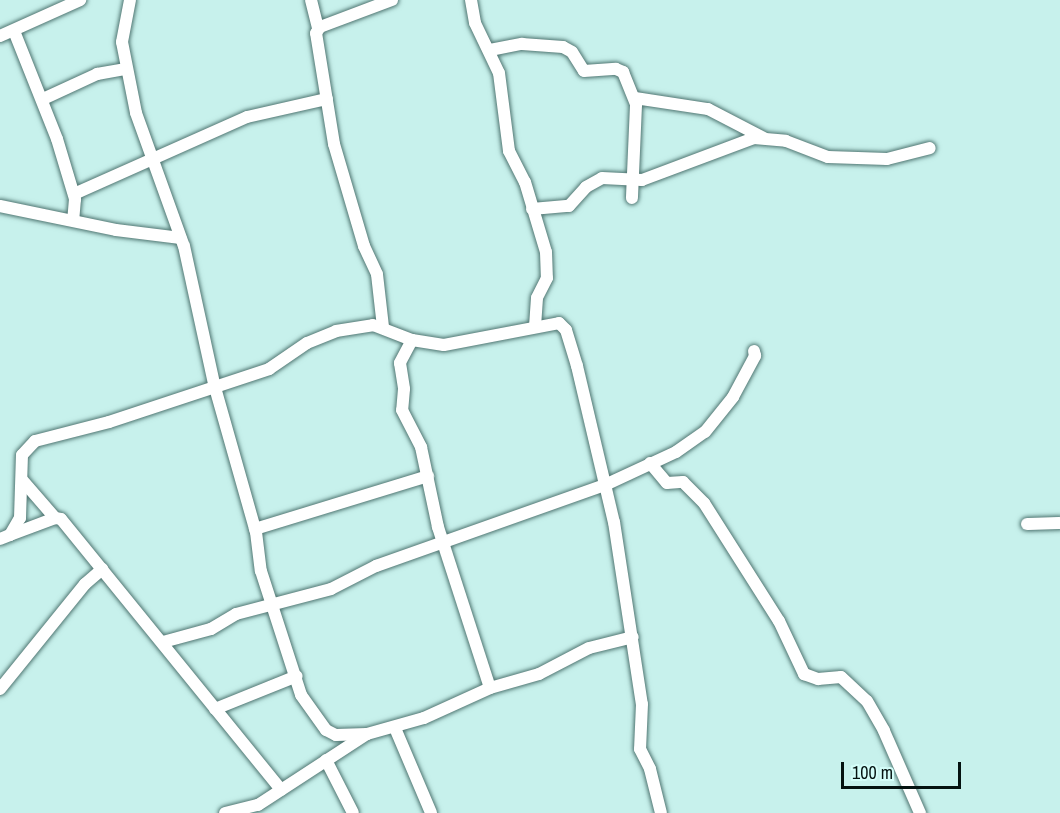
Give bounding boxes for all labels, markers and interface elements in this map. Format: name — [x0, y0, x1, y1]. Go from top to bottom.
scale bar — [844, 750, 964, 788]
text: 100 m — [852, 760, 893, 785]

